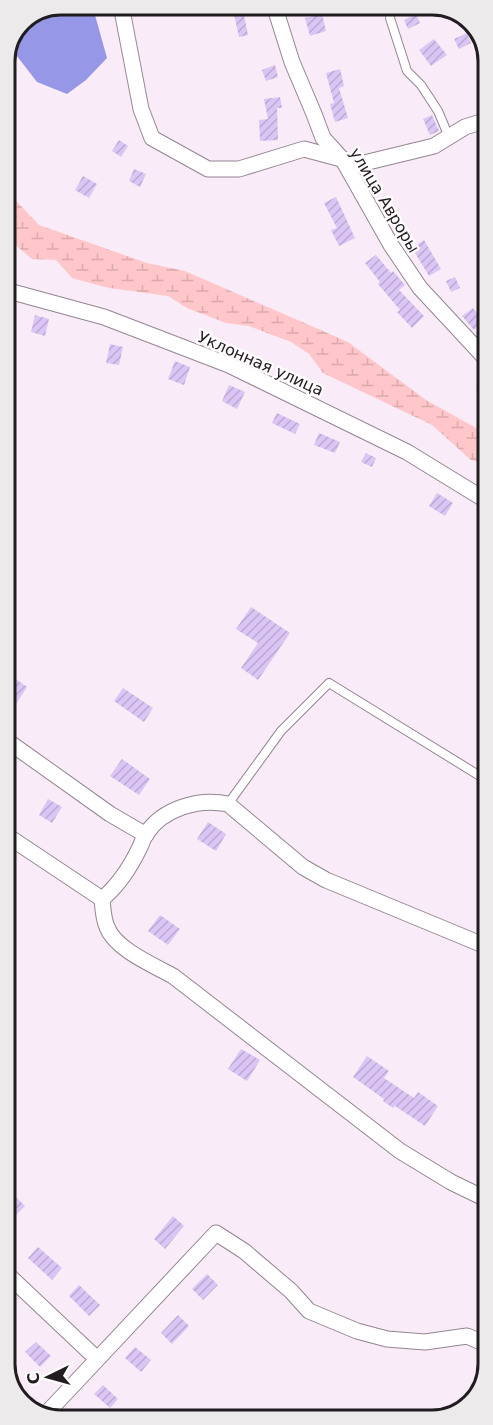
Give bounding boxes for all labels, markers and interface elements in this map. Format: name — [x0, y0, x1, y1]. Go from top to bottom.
street label: улица Авроры — [346, 144, 423, 256]
street label: Уклонная улица — [195, 327, 327, 400]
north arrow — [18, 1347, 78, 1407]
text: С — [24, 1372, 44, 1385]

